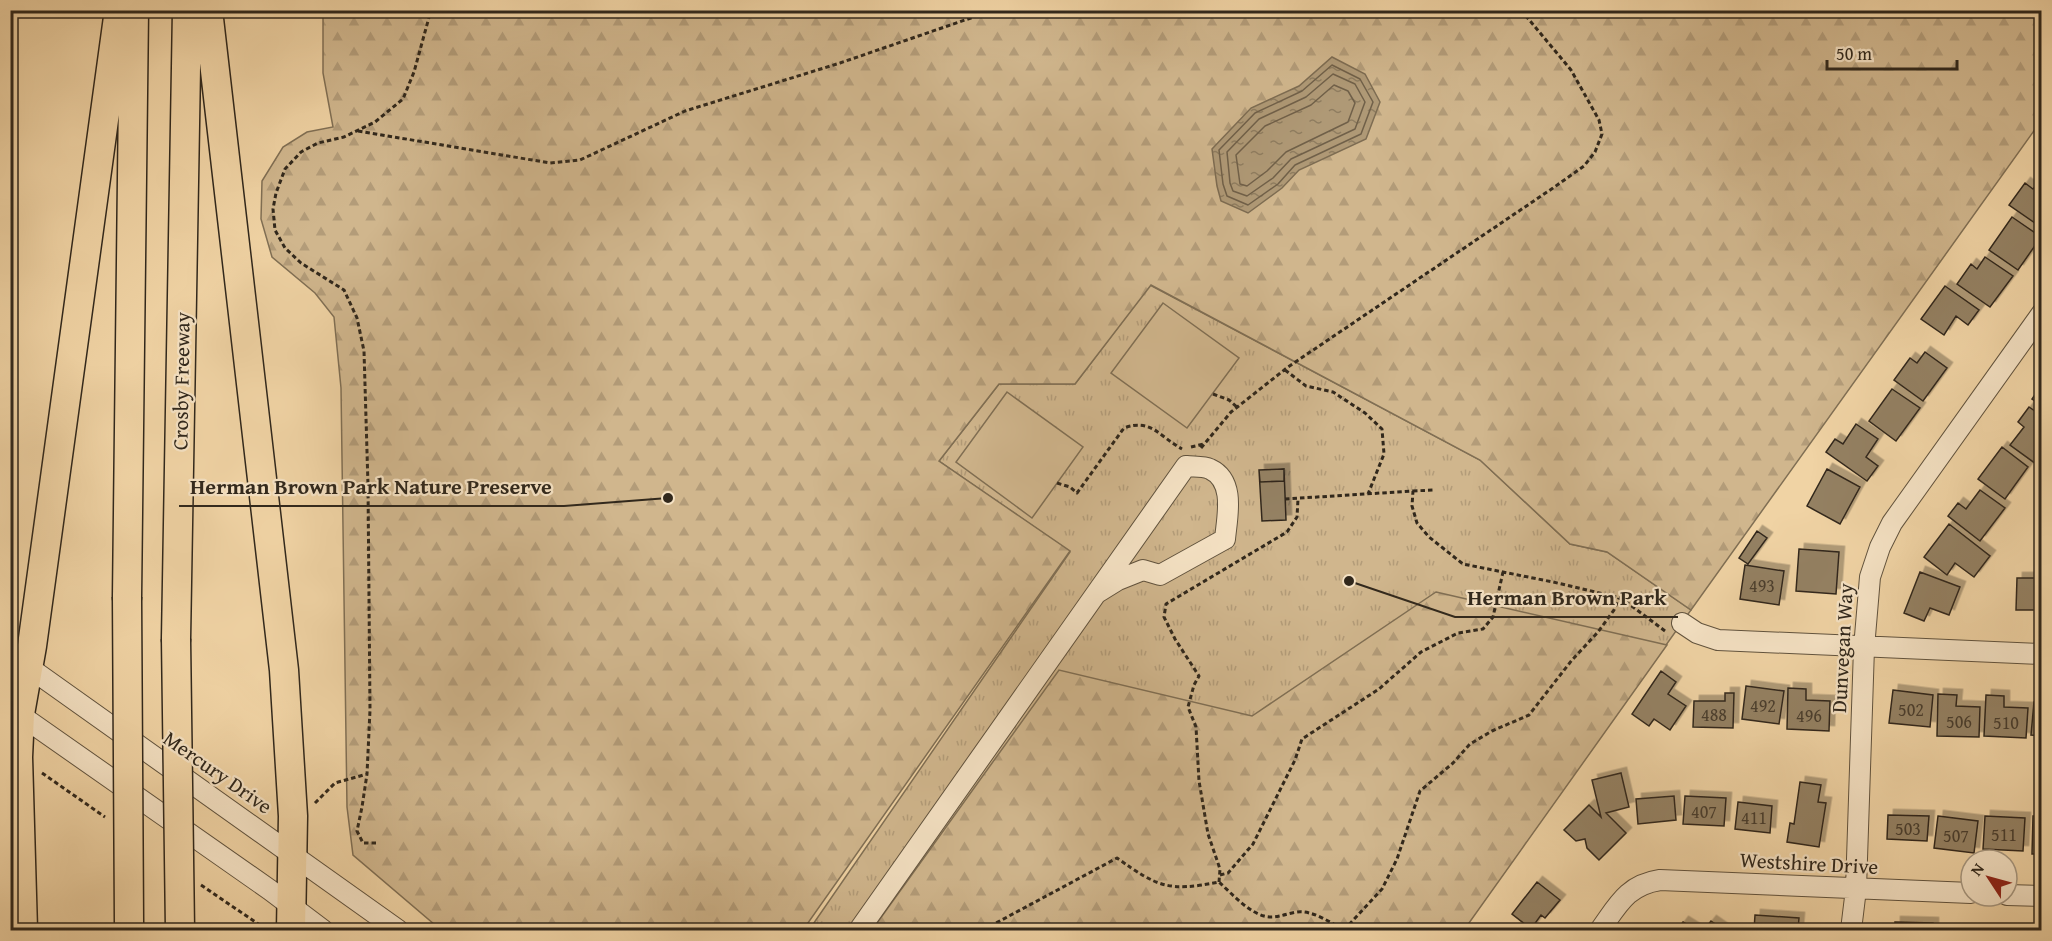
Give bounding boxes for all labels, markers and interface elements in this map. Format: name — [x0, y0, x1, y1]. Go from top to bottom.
scale bar — [1827, 33, 1958, 71]
text: 50 m — [1836, 40, 1872, 67]
street label: Crosby Freeway — [164, 311, 198, 450]
callout: Herman Brown Park Nature Preserve — [179, 466, 564, 506]
text: Herman Brown Park Nature Preserve — [190, 470, 552, 502]
house number: 493 — [1749, 572, 1775, 599]
callout: Herman Brown Park — [1455, 577, 1678, 617]
text: Herman Brown Park — [1467, 581, 1667, 613]
street label: Dunvegan Way — [1823, 582, 1861, 714]
house number: 492 — [1750, 692, 1776, 719]
house number: 502 — [1898, 696, 1924, 723]
house number: 488 — [1701, 701, 1727, 728]
house number: 496 — [1796, 702, 1822, 729]
house number: 506 — [1946, 708, 1972, 735]
house number: 510 — [1993, 709, 2019, 736]
street label: Mercury Drive — [157, 723, 279, 821]
house number: 407 — [1691, 798, 1717, 825]
house number: 411 — [1741, 804, 1767, 831]
house number: 503 — [1895, 815, 1921, 842]
house number: 511 — [1991, 821, 2017, 848]
house number: 507 — [1943, 822, 1969, 849]
street label: Westshire Drive — [1739, 844, 1879, 882]
north arrow — [1959, 848, 2019, 908]
text: N — [1964, 858, 1990, 881]

